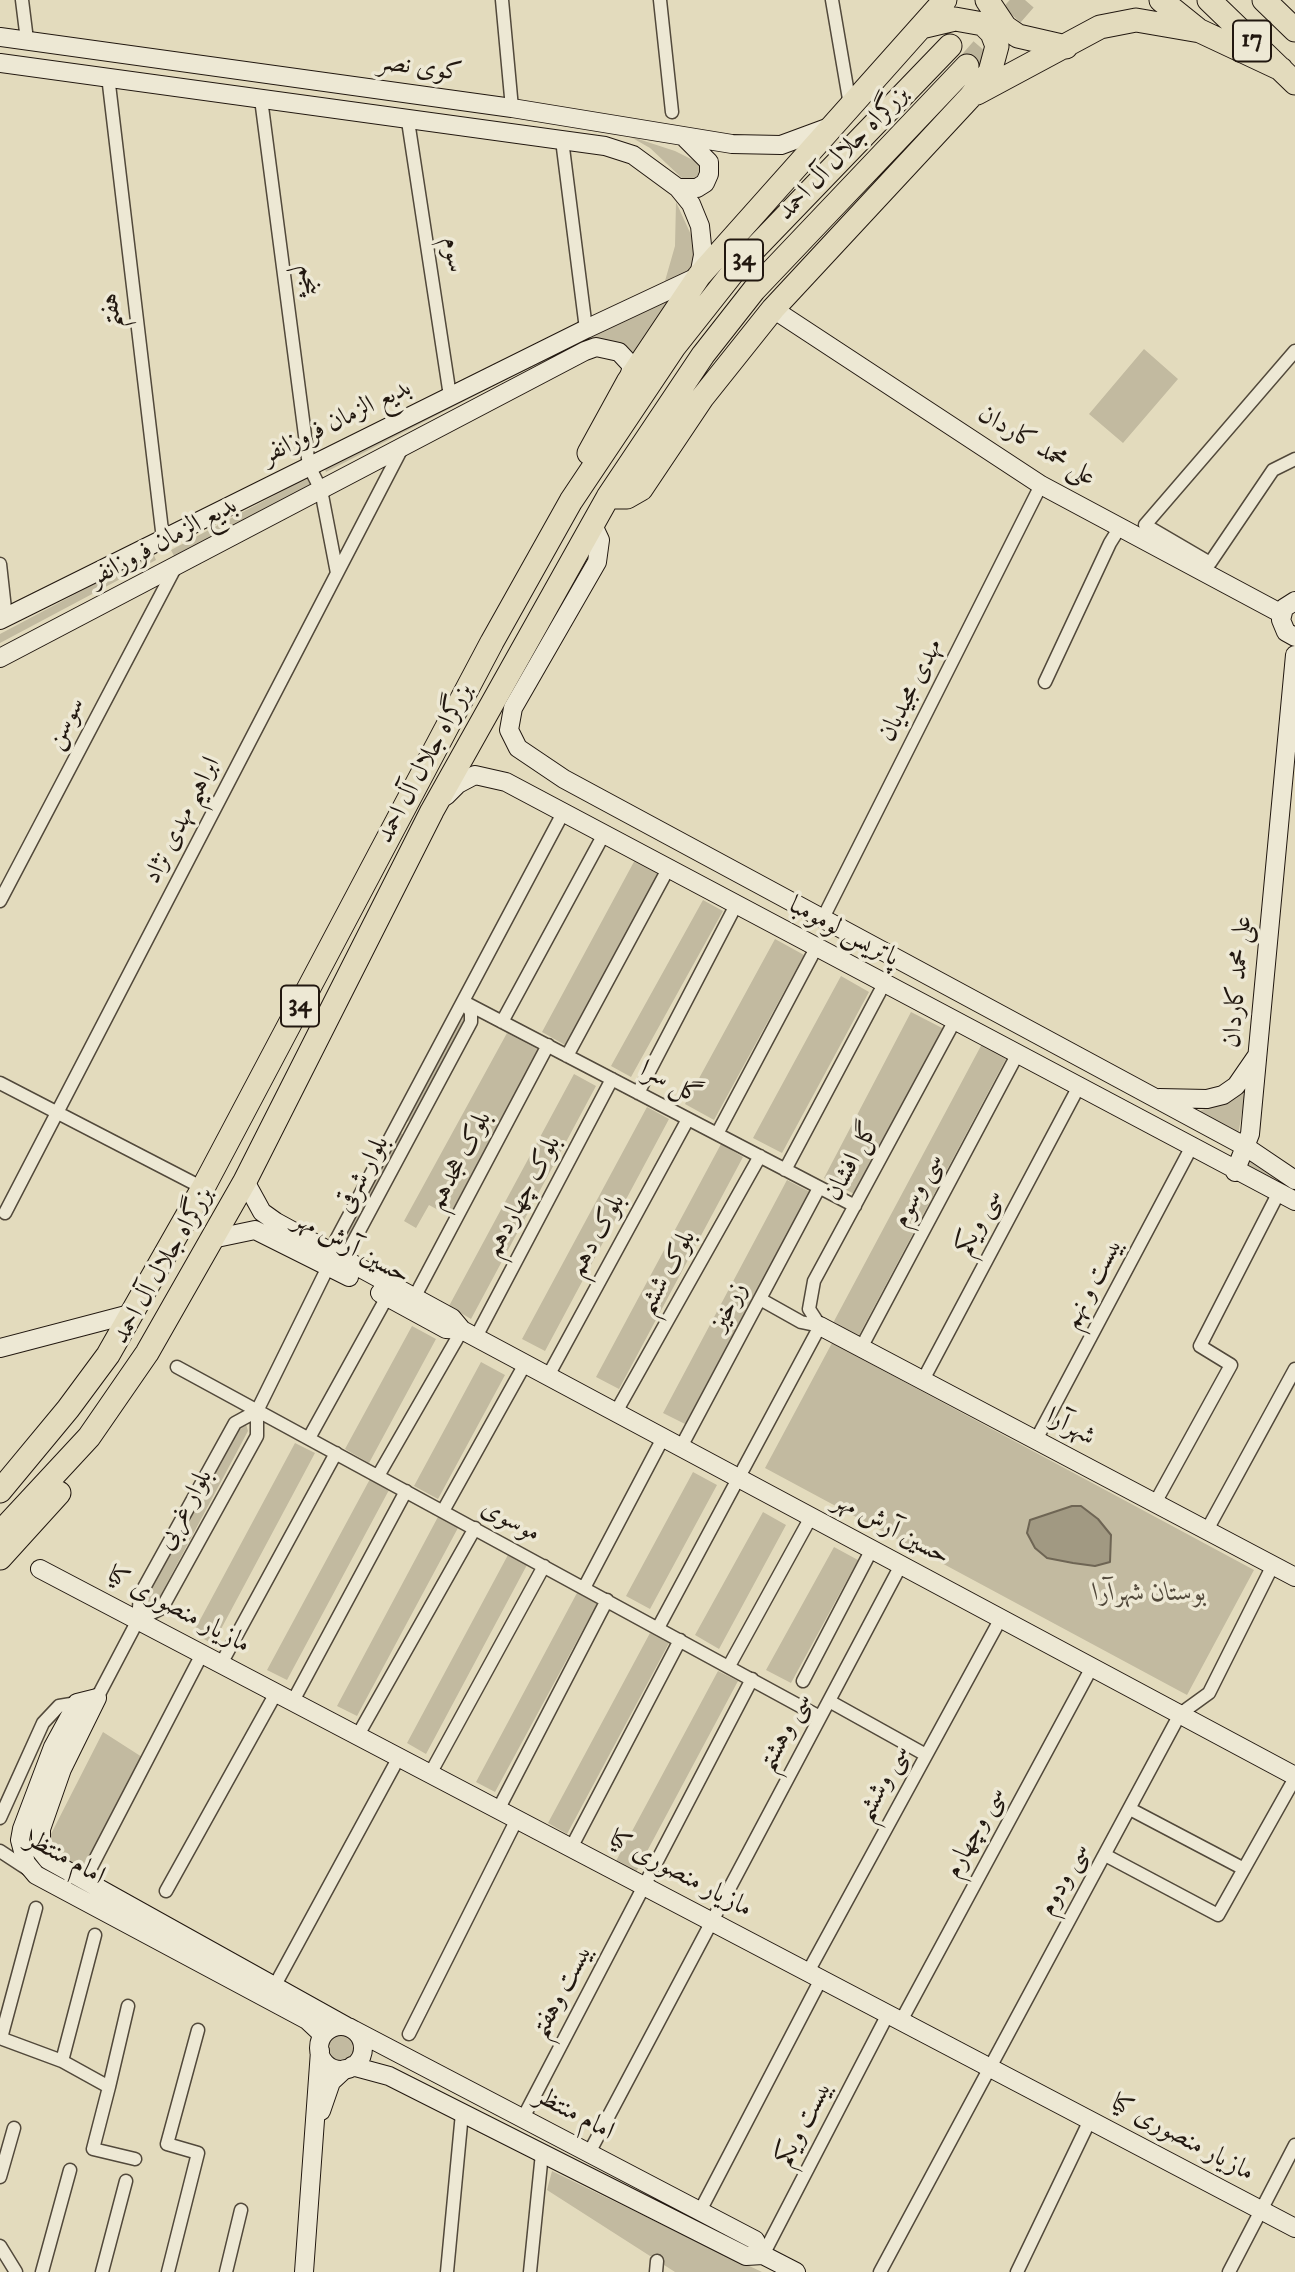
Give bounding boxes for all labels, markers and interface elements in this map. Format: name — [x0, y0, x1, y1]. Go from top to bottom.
road number: 17 — [1233, 20, 1271, 61]
street label: کوی نصر — [376, 48, 464, 90]
street label: بزرگراه جلال آل احمد — [771, 80, 917, 228]
street label: سوم — [434, 235, 470, 275]
road number: 34 — [725, 240, 763, 281]
street label: پنجم — [291, 263, 325, 297]
street label: هفتم — [95, 291, 131, 331]
street label: بدیع‌ الزمان فروزانفر — [257, 373, 417, 473]
street label: علی محمد کاردان — [971, 400, 1101, 494]
street label: بدیع الزمان فروزانفر — [85, 491, 243, 595]
street label: مهدی مجیدیان — [873, 634, 951, 748]
street label: بزرگراه جلال آل احمد — [371, 679, 481, 849]
street label: سوسن — [40, 693, 94, 755]
street label: ابراهیم مهدی نژاد — [138, 752, 228, 890]
street label: پاتریس لومومبا — [783, 891, 903, 975]
street label: علی محمد کاردان — [1218, 915, 1260, 1049]
road number: 34 — [281, 986, 319, 1026]
street label: گل سرا — [634, 1055, 706, 1113]
street label: بلوک هجدهم — [422, 1106, 500, 1216]
street label: گل افشان — [819, 1117, 887, 1207]
street label: بلوار شرقی — [331, 1131, 397, 1219]
street label: بلوک چهاردهم — [479, 1131, 569, 1263]
street label: سی وسوم — [887, 1149, 951, 1233]
street label: بزرگراه جلال آل احمد — [106, 1182, 222, 1350]
street label: سی ویکم — [950, 1185, 1010, 1261]
street label: بلوک دهم — [563, 1189, 633, 1283]
street label: حسین آرش مهر — [288, 1205, 414, 1293]
street label: بلوک ششم — [632, 1225, 704, 1321]
street label: بیست و نهم — [1057, 1233, 1131, 1335]
street label: زرخیز — [704, 1277, 756, 1337]
street label: شهرآرا — [1040, 1402, 1100, 1454]
street label: بلوار غربی — [151, 1464, 221, 1556]
street label: حسین آرش مهر — [828, 1486, 954, 1574]
street label: موسوی — [475, 1494, 545, 1550]
street label: مازیار منصوری کیا — [101, 1560, 255, 1662]
park label: بوستان شهرآرا — [1093, 1579, 1207, 1611]
street label: سی وهشتم — [752, 1688, 820, 1778]
street label: سی وششم — [851, 1740, 917, 1828]
street label: سی وچهارم — [939, 1782, 1013, 1884]
street label: مازیار منصوری کیا — [603, 1824, 757, 1926]
street label: امام منتظر — [20, 1825, 110, 1893]
street label: سی ودوم — [1033, 1838, 1097, 1922]
street label: بیست وهفتم — [525, 1940, 601, 2044]
street label: بیست ویکم — [770, 2076, 840, 2172]
street label: امام منتظر — [529, 2081, 619, 2149]
street label: مازیار منصوری کیا — [1105, 2088, 1259, 2190]

